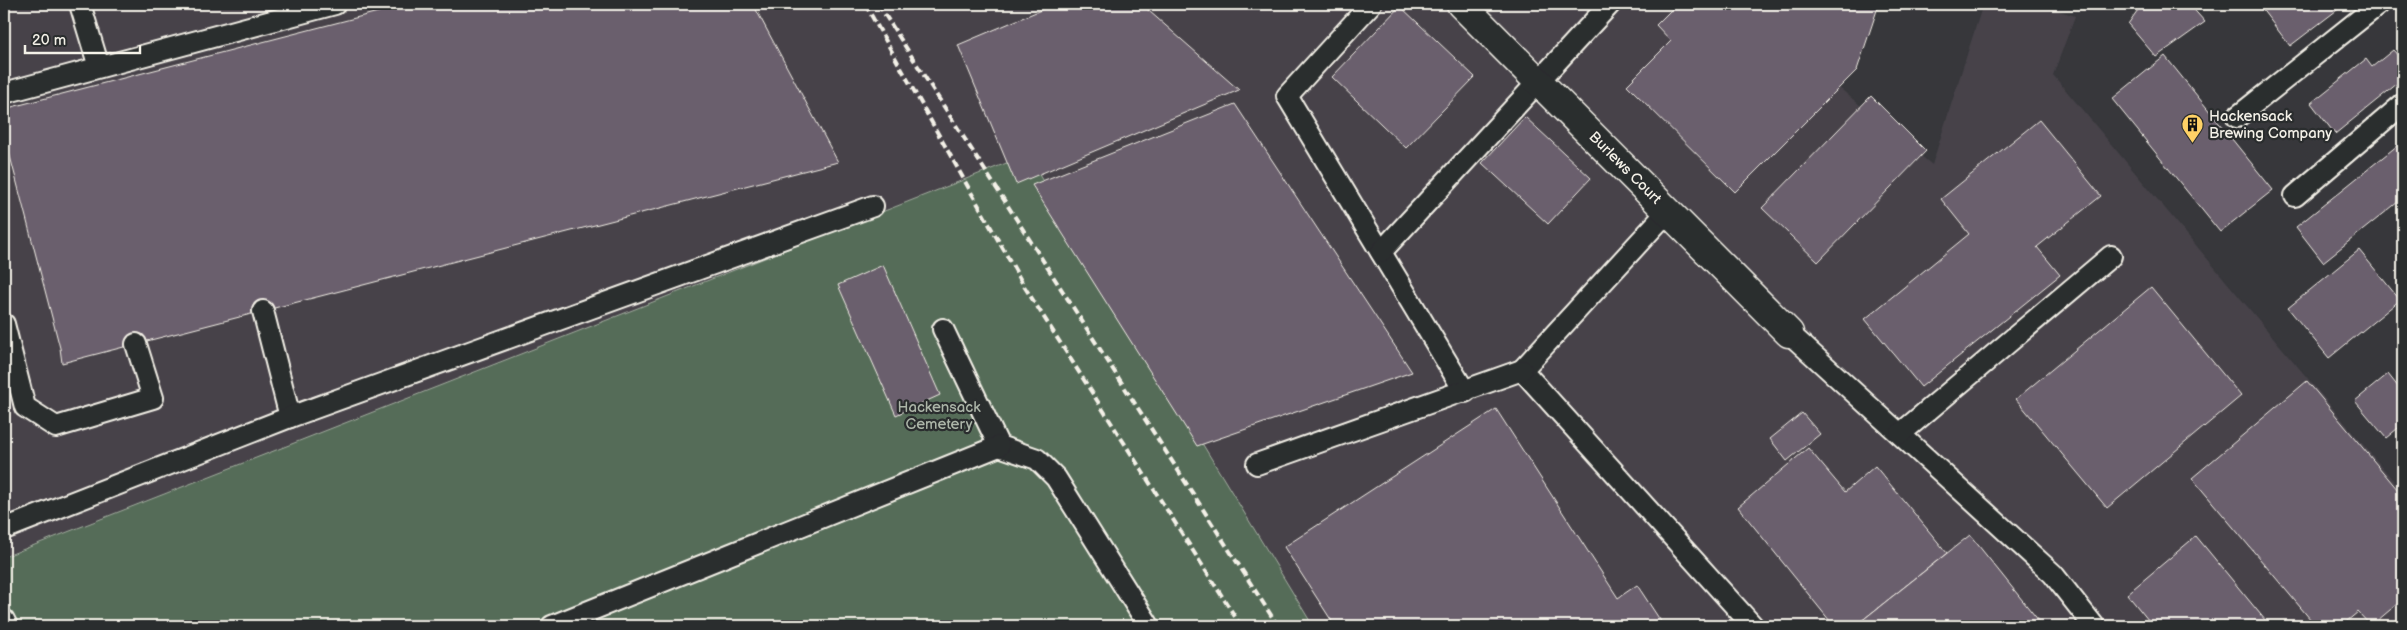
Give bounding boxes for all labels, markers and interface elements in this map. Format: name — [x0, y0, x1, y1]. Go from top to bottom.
scale bar — [25, 22, 140, 54]
text: 20 m — [32, 31, 66, 50]
place label: Hackensack Brewing Company — [2209, 107, 2332, 143]
building icon: Hackensack Brewing Company — [2181, 113, 2205, 144]
street label: Burlews Court — [1585, 128, 1666, 209]
park label: Hackensack Cemetery — [897, 398, 981, 434]

